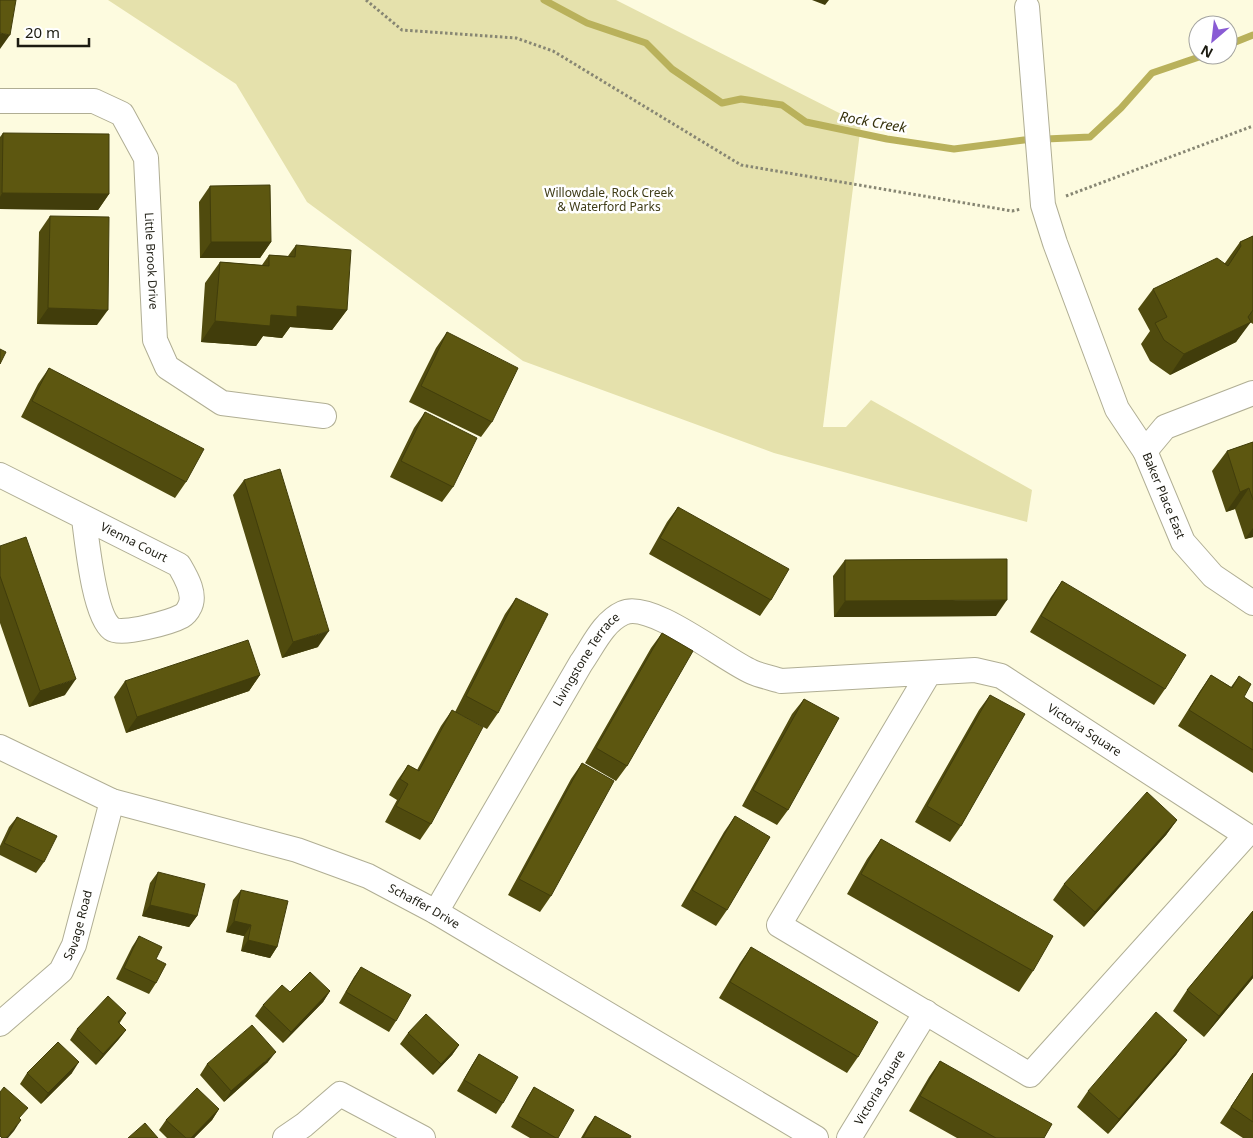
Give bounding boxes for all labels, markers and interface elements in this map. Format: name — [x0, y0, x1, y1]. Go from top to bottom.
scale bar — [18, 15, 89, 47]
north arrow — [1188, 15, 1238, 65]
text: 20 m — [25, 22, 60, 42]
text: N — [1197, 41, 1216, 63]
water label: Rock Creek — [838, 106, 909, 137]
park label: Willowdale, Rock Creek & Waterford Parks — [544, 184, 674, 215]
street label: Little Brook Drive — [141, 212, 162, 310]
street label: Baker Place East — [1139, 450, 1190, 542]
street label: Vienna Court — [98, 518, 171, 566]
street label: Livingstone Terrace — [549, 608, 623, 709]
street label: Victoria Square — [1044, 699, 1125, 760]
street label: Schaffer Drive — [385, 879, 464, 932]
street label: Savage Road — [59, 888, 96, 963]
street label: Victoria Square — [850, 1046, 909, 1128]

